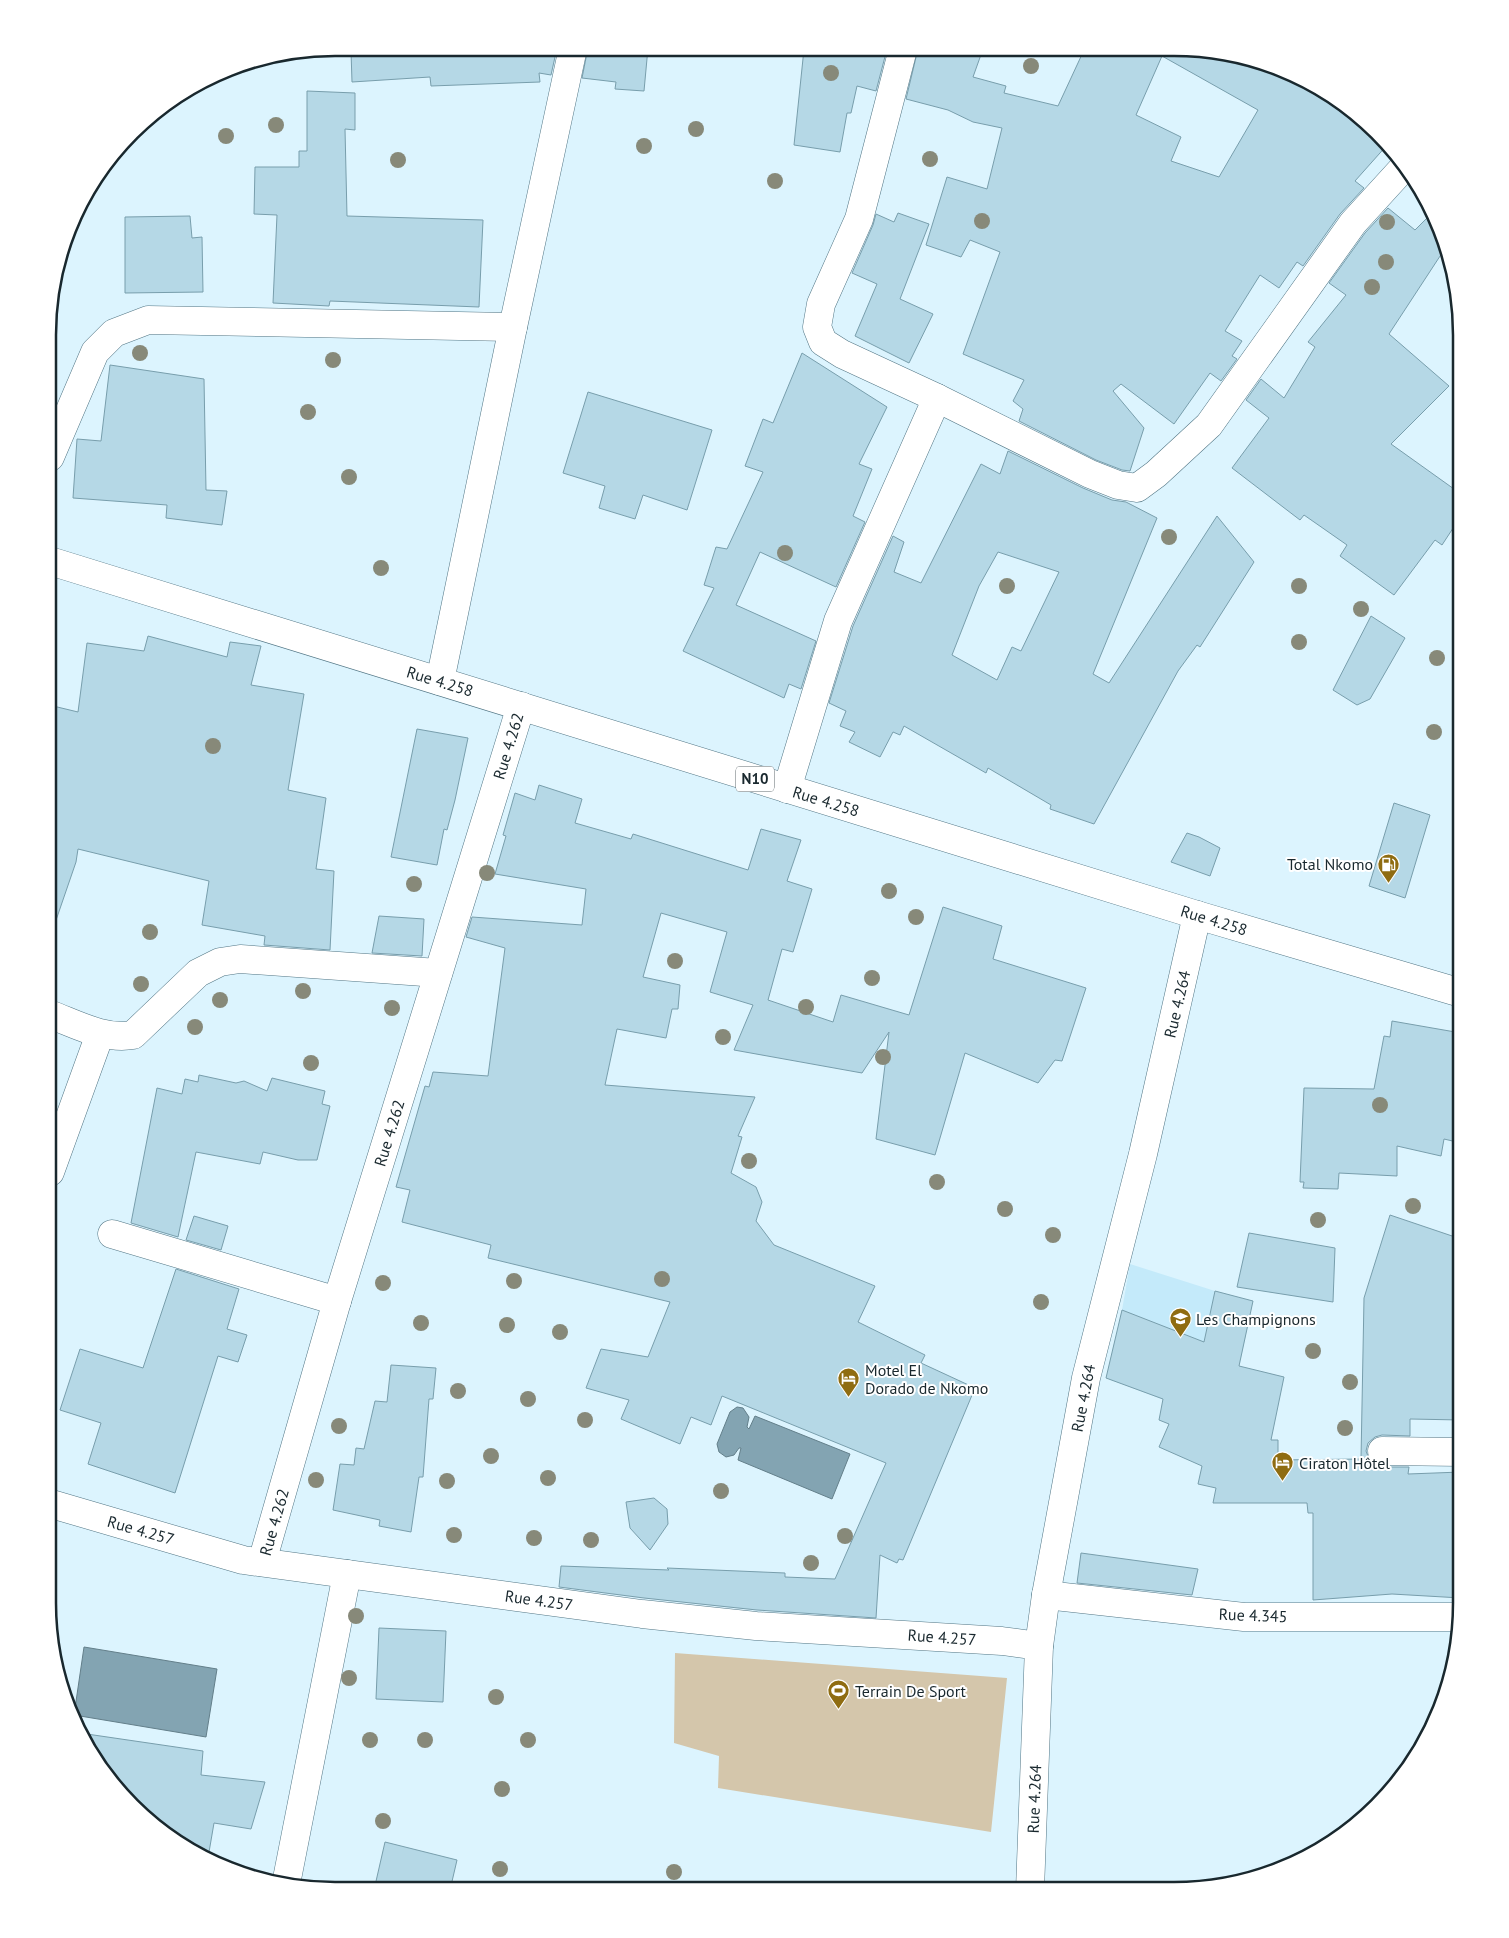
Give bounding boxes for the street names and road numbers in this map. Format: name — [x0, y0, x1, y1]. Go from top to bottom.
street label: Rue 4.258 — [404, 661, 476, 701]
street label: Rue 4.262 — [488, 710, 528, 782]
road number: N10 — [736, 766, 774, 792]
street label: Rue 4.258 — [790, 781, 862, 821]
street label: Rue 4.258 — [1178, 900, 1250, 940]
street label: Rue 4.264 — [1160, 968, 1195, 1040]
street label: Rue 4.262 — [369, 1097, 409, 1169]
street label: Rue 4.264 — [1067, 1362, 1099, 1434]
street label: Rue 4.262 — [255, 1486, 293, 1558]
street label: Rue 4.257 — [105, 1511, 177, 1549]
street label: Rue 4.257 — [504, 1585, 574, 1615]
street label: Rue 4.345 — [1218, 1604, 1288, 1626]
street label: Rue 4.257 — [907, 1625, 977, 1649]
street label: Rue 4.264 — [1023, 1764, 1045, 1834]

